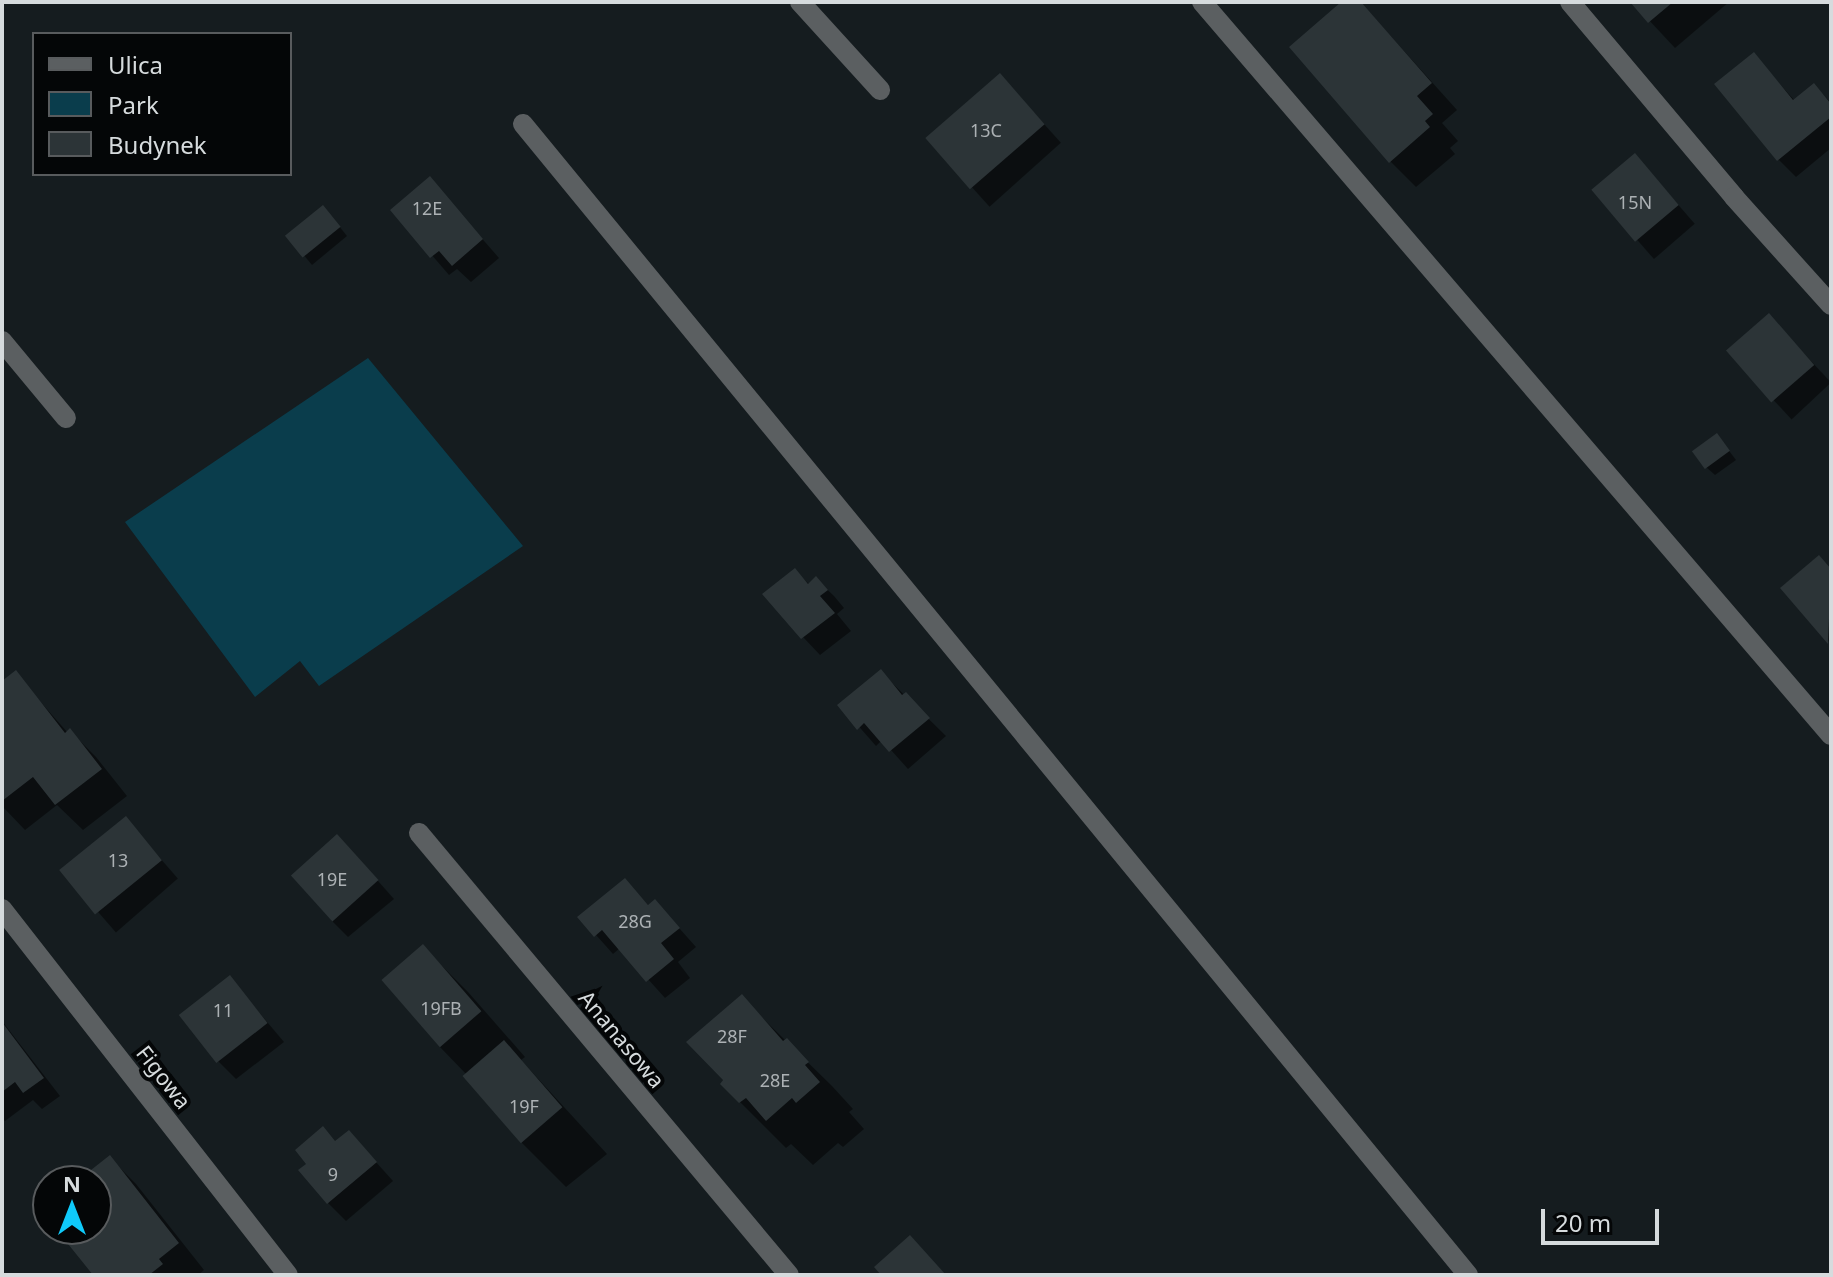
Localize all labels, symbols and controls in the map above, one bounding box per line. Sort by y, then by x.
legend [32,32,292,176]
text: Ulica [108,48,163,81]
text: Park [108,88,159,121]
house number: 13C [970,119,1002,141]
text: Budynek [108,128,207,161]
house number: 15N [1618,191,1652,213]
house number: 12E [412,197,442,219]
house number: 13 [108,849,128,871]
house number: 19E [317,868,347,890]
house number: 28G [618,910,652,932]
street label: Ananasowa [574,985,670,1093]
house number: 19FB [420,997,462,1019]
house number: 11 [213,999,233,1021]
house number: 28F [717,1025,747,1047]
street label: Figowa [131,1040,197,1114]
house number: 28E [760,1069,790,1091]
house number: 19F [509,1095,539,1117]
house number: 9 [328,1163,338,1185]
north arrow [32,1165,112,1245]
text: N [63,1168,81,1198]
scale bar [1545,1193,1663,1243]
text: 20 m [1555,1206,1611,1239]

